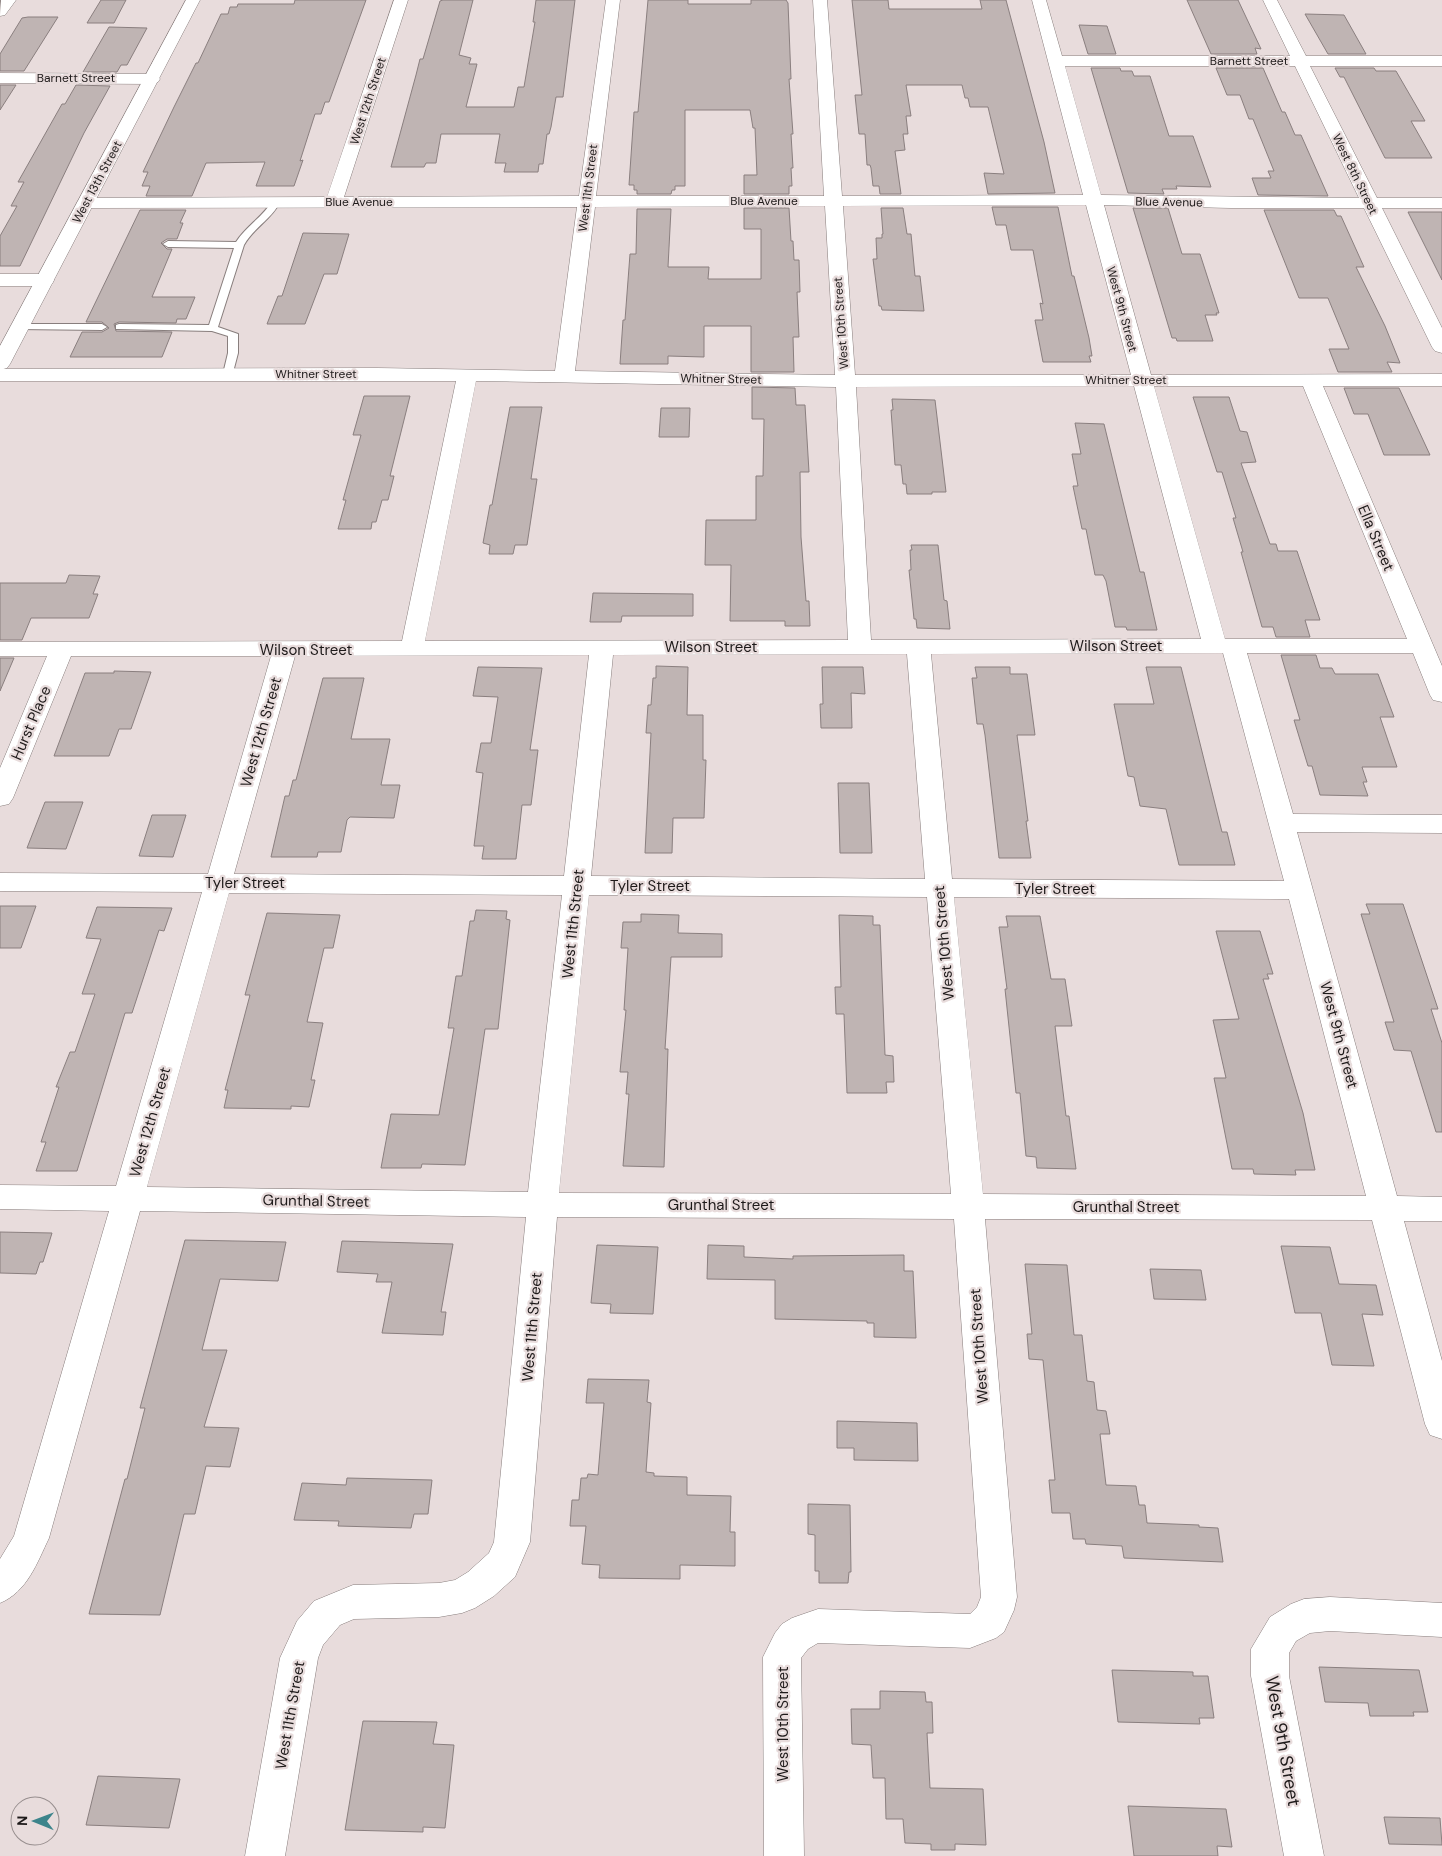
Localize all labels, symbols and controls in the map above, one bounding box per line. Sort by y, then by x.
street label: Barnett Street [1210,53,1288,69]
street label: West 12th Street [346,55,390,147]
street label: Barnett Street [37,70,115,86]
street label: West 8th Street [1329,131,1382,217]
street label: West 13th Street [69,138,126,226]
street label: West 11th Street [575,143,601,233]
street label: Blue Avenue [730,193,798,209]
street label: Blue Avenue [1135,193,1203,211]
street label: Blue Avenue [325,194,393,210]
street label: West 9th Street [1103,265,1141,354]
street label: West 10th Street [830,276,852,370]
street label: Whitner Street [275,366,357,382]
street label: Whitner Street [680,370,762,388]
street label: Whitner Street [1085,372,1167,388]
street label: Ella Street [1353,502,1399,574]
street label: Wilson Street [1069,636,1163,656]
street label: Wilson Street [664,637,758,657]
street label: Wilson Street [259,640,353,660]
street label: West 12th Street [236,674,286,789]
street label: Hurst Place [6,683,56,763]
street label: West 11th Street [557,868,589,980]
street label: Tyler Street [205,873,285,893]
street label: Tyler Street [610,876,690,896]
street label: Tyler Street [1015,879,1095,899]
street label: West 10th Street [929,885,959,1001]
street label: West 9th Street [1315,979,1363,1091]
street label: West 12th Street [125,1064,175,1179]
street label: Grunthal Street [263,1190,370,1212]
street label: Grunthal Street [668,1195,774,1215]
street label: Grunthal Street [1073,1197,1179,1217]
street label: West 11th Street [517,1271,547,1383]
street label: West 10th Street [965,1288,993,1404]
street label: West 11th Street [271,1659,309,1771]
street label: West 10th Street [773,1666,793,1782]
street label: West 9th Street [1260,1674,1306,1808]
north arrow [10,1796,60,1846]
text: N [13,1816,31,1826]

